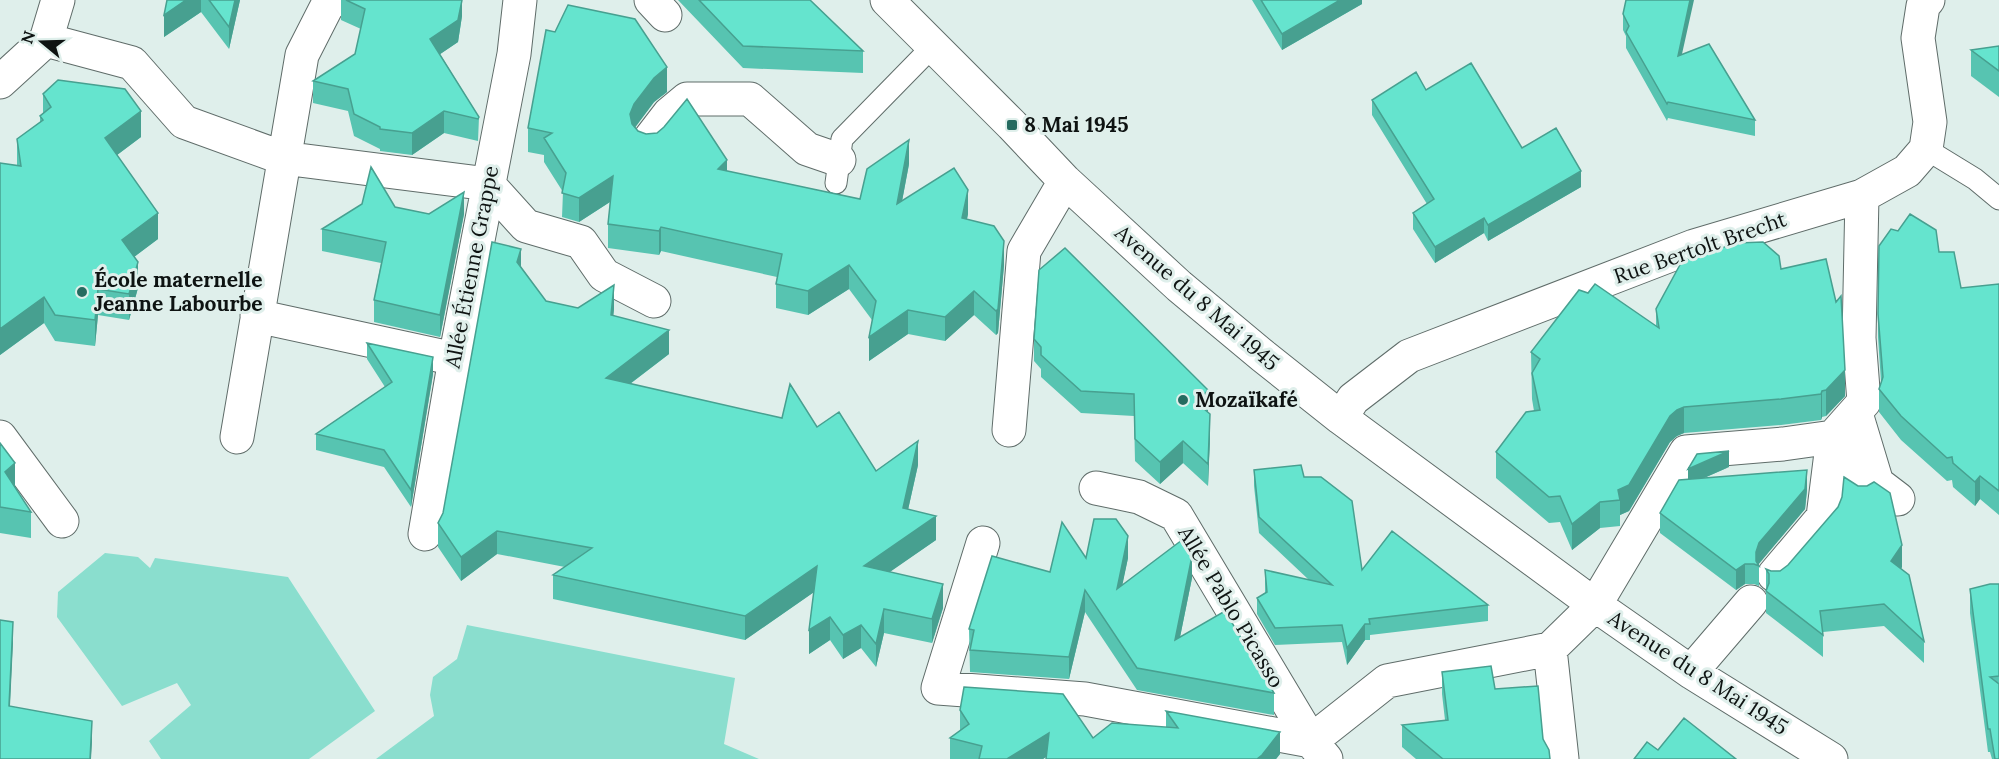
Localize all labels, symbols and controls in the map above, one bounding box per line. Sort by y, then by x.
north arrow [12,12,72,72]
text: N [16,28,39,46]
place label: 8 Mai 1945 [1024,111,1129,138]
marker: 8 Mai 1945 [1005,118,1019,132]
street label: Allée Étienne Grappe [438,163,504,371]
street label: Rue Bertolt Brecht [1610,205,1791,290]
street label: Avenue du 8 Mai 1945 [1109,218,1285,376]
place label: École maternelle Jeanne Labourbe [94,266,263,317]
marker: École maternelle Jeanne Labourbe [75,285,89,299]
place label: Mozaïkafé [1195,386,1298,413]
marker: Mozaïkafé [1176,393,1190,407]
street label: Allée Pablo Picasso [1172,520,1290,693]
street label: Avenue du 8 Mai 1945 [1602,604,1793,741]

